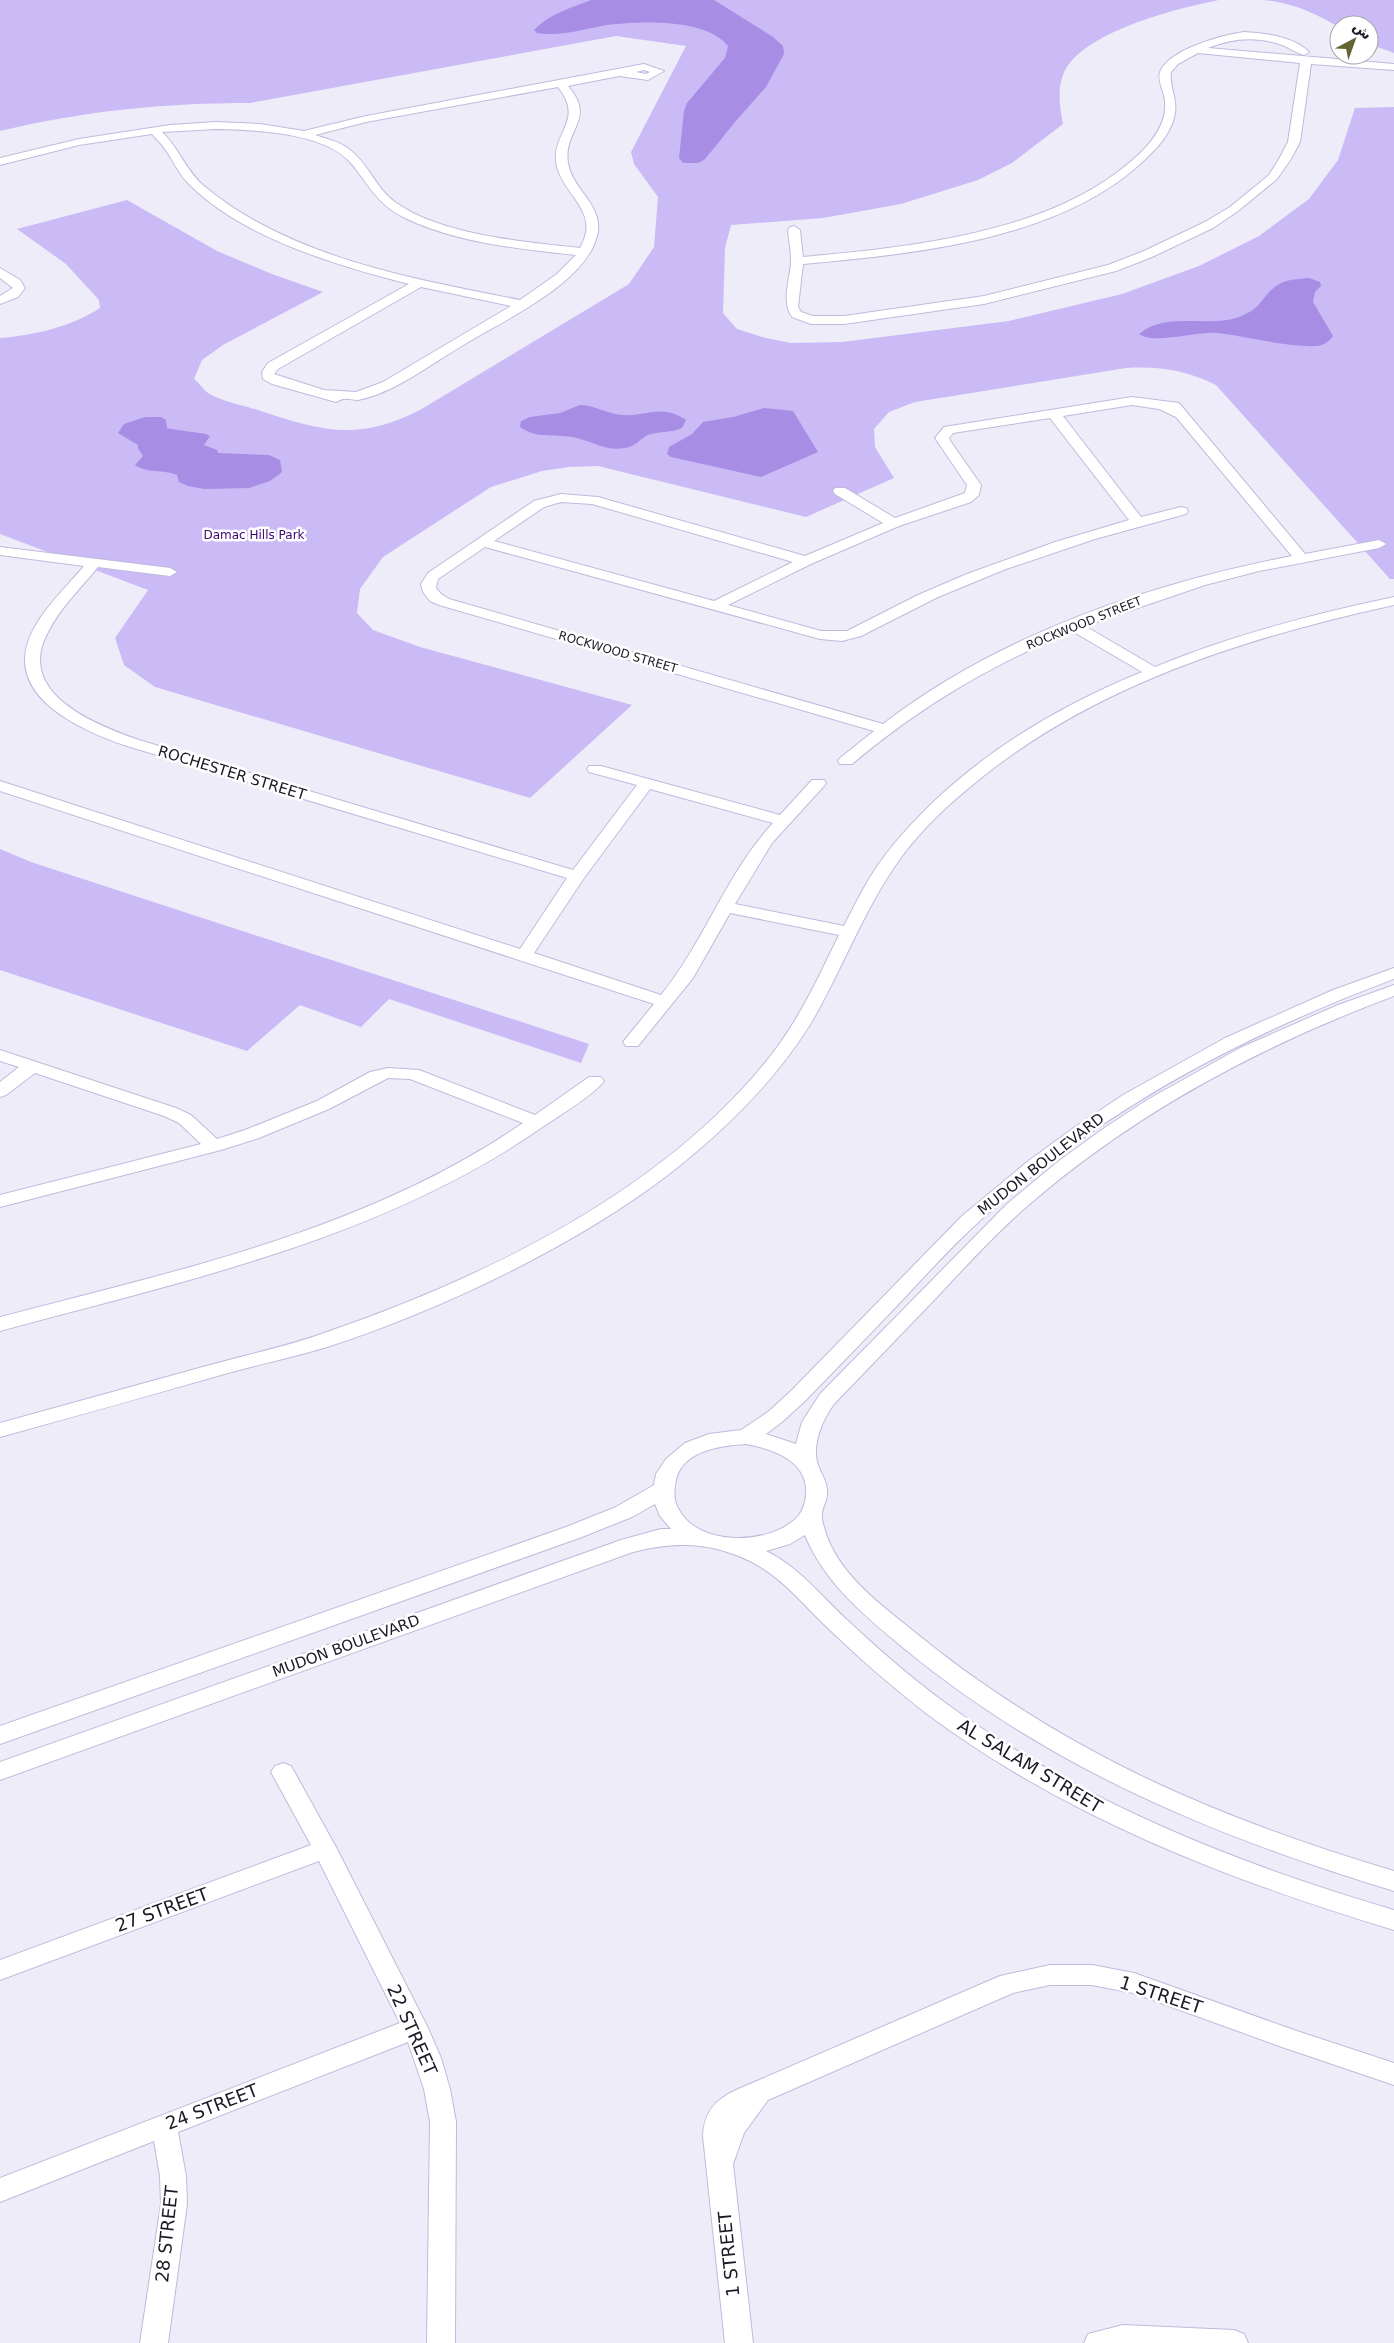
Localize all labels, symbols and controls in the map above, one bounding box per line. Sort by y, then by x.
north arrow [1329,15,1379,65]
text: ش [1350,18,1375,43]
park label: Damac Hills Park [203,528,305,542]
street label: ROCKWOOD STREET [1024,593,1144,653]
street label: ROCKWOOD STREET [557,628,680,676]
street label: ROCHESTER STREET [156,742,309,804]
street label: MUDON BOULEVARD [974,1109,1108,1219]
street label: MUDON BOULEVARD [270,1611,422,1681]
street label: AL SALAM STREET [954,1714,1107,1818]
street label: 27 STREET [113,1883,212,1936]
street label: 1 STREET [1117,1971,1206,2018]
street label: 22 STREET [383,1981,442,2079]
street label: 24 STREET [163,2079,262,2134]
street label: 28 STREET [151,2183,182,2283]
street label: 1 STREET [713,2209,743,2298]

